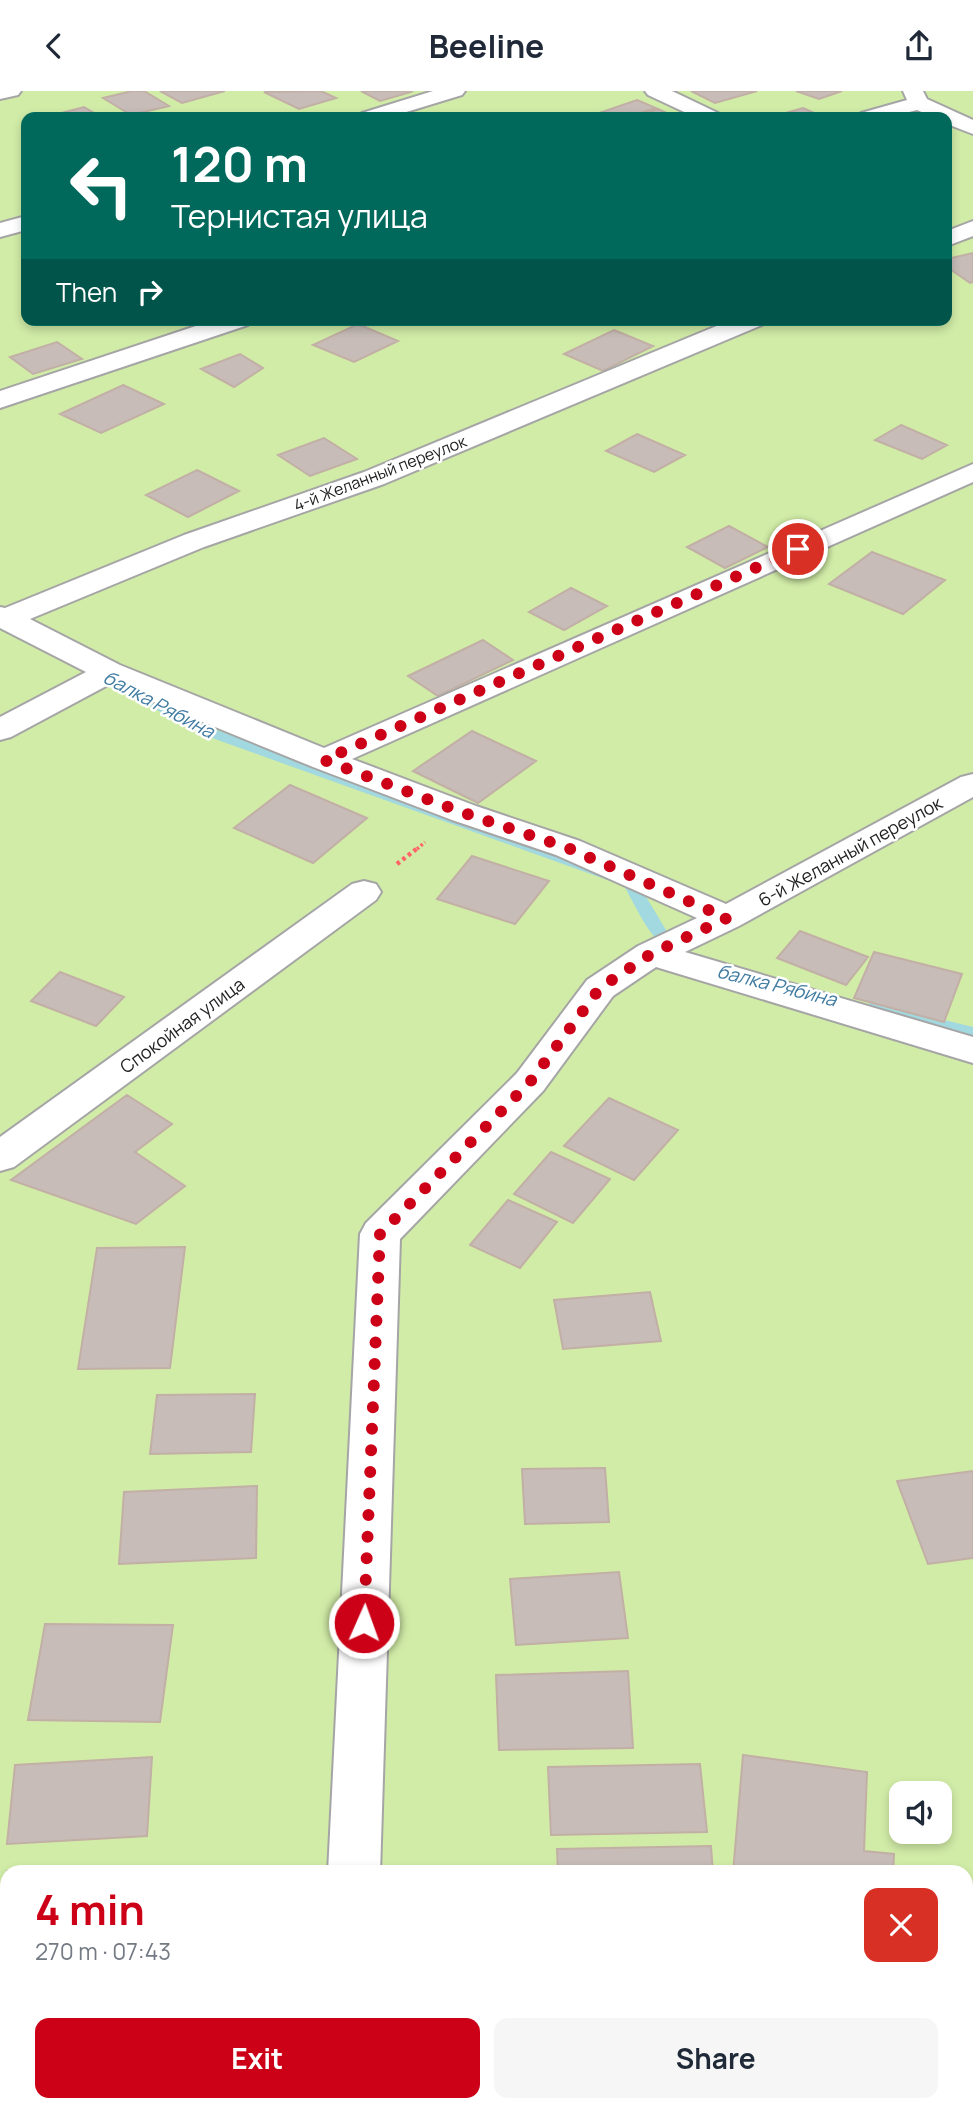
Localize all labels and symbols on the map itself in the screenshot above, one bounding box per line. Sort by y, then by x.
street label: 4-й Желанный переулок [290,429,471,516]
pin [768,519,828,579]
water label: балка Рябина [99,664,220,745]
street label: 6-й Желанный переулок [754,790,947,912]
water label: балка Рябина [715,958,841,1013]
street label: Спокойная улица [115,972,249,1078]
position arrow [327,1586,401,1660]

